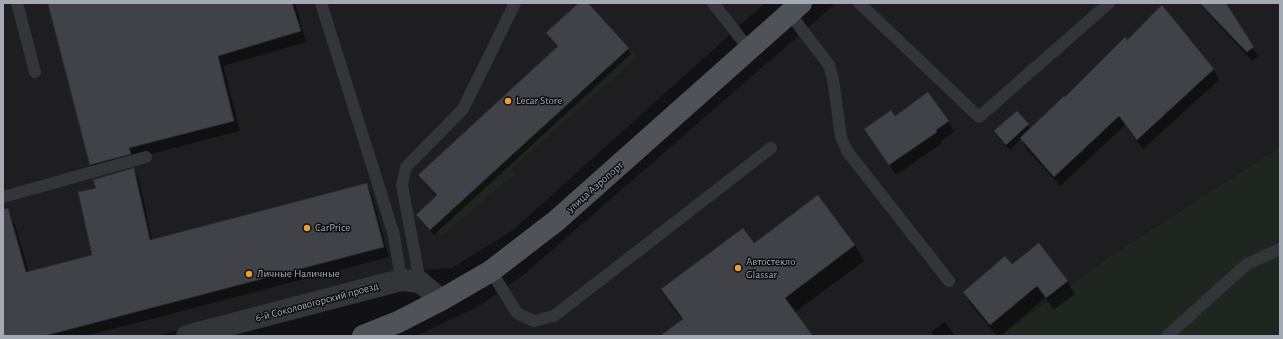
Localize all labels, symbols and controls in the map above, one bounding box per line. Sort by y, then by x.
place label: Lecar Store [516,94,562,108]
marker: Lecar Store [503,96,513,106]
street label: улица Аэропорт [564,159,626,215]
place label: CarPrice [315,221,350,235]
marker: CarPrice [302,223,312,233]
place label: Автостекло Glassar [746,255,795,281]
marker: Автостекло Glassar [733,263,743,273]
place label: Личные Наличные [257,267,340,281]
marker: Личные Наличные [244,269,254,279]
street label: 6-й Соколовогорский проезд [254,279,380,325]

